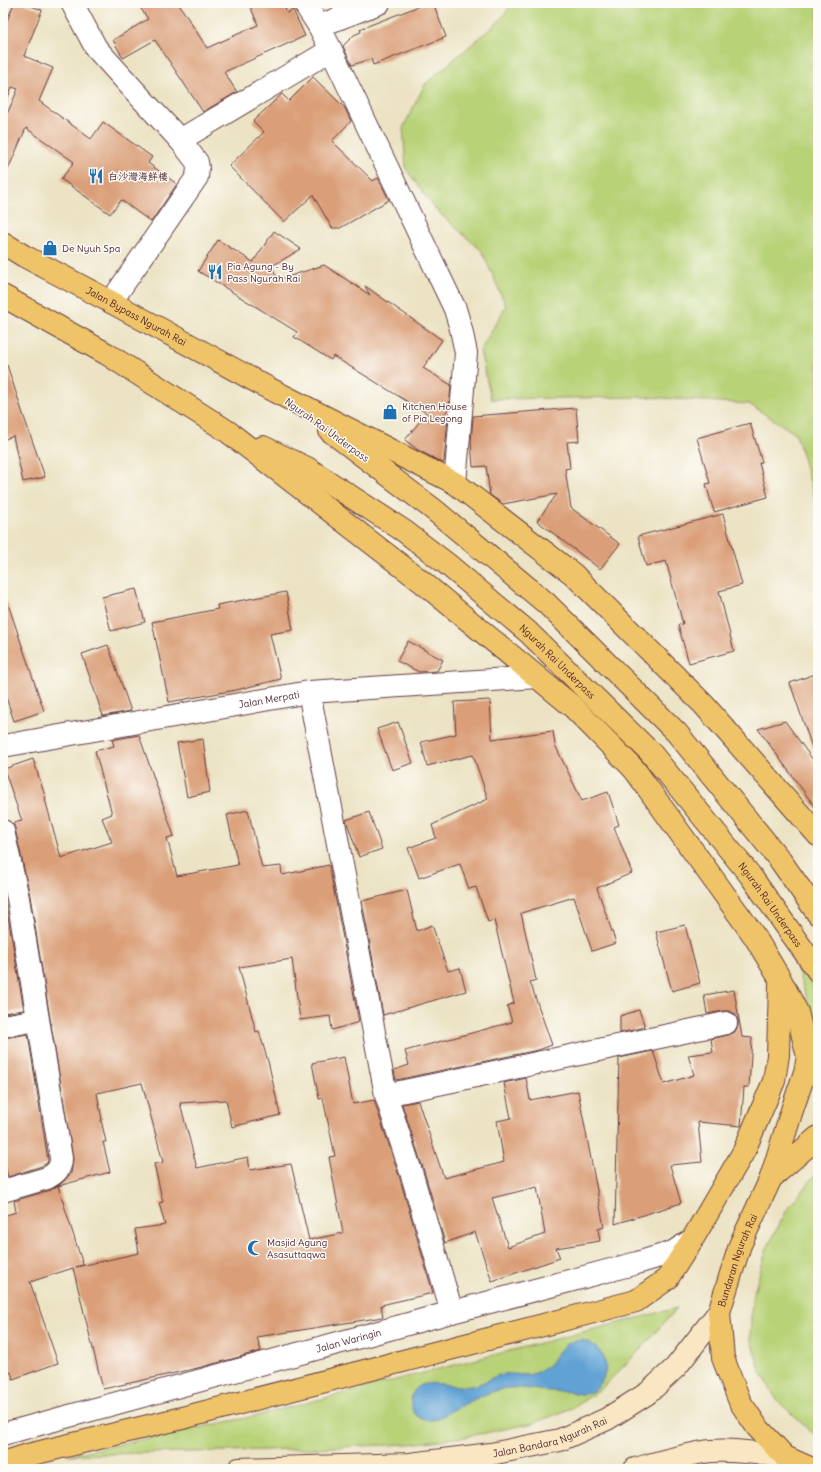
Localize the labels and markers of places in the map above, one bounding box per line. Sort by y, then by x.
restaurant icon: 白沙灣海鮮樓 [87,167,105,185]
place label: 白沙灣海鮮樓 [108,170,168,183]
shop icon: De Nyuh Spa [41,239,59,257]
place label: De Nyuh Spa [62,242,121,255]
place label: Pia Agung - By Pass Ngurah Rai [227,260,300,285]
restaurant icon: Pia Agung - By Pass Ngurah Rai [206,263,224,281]
place label: Kitchen House of Pia Legong [402,400,467,425]
shop icon: Kitchen House of Pia Legong [381,403,399,421]
place label: Masjid Agung Asasuttaqwa [267,1236,327,1261]
mosque icon: Masjid Agung Asasuttaqwa [246,1239,264,1257]

